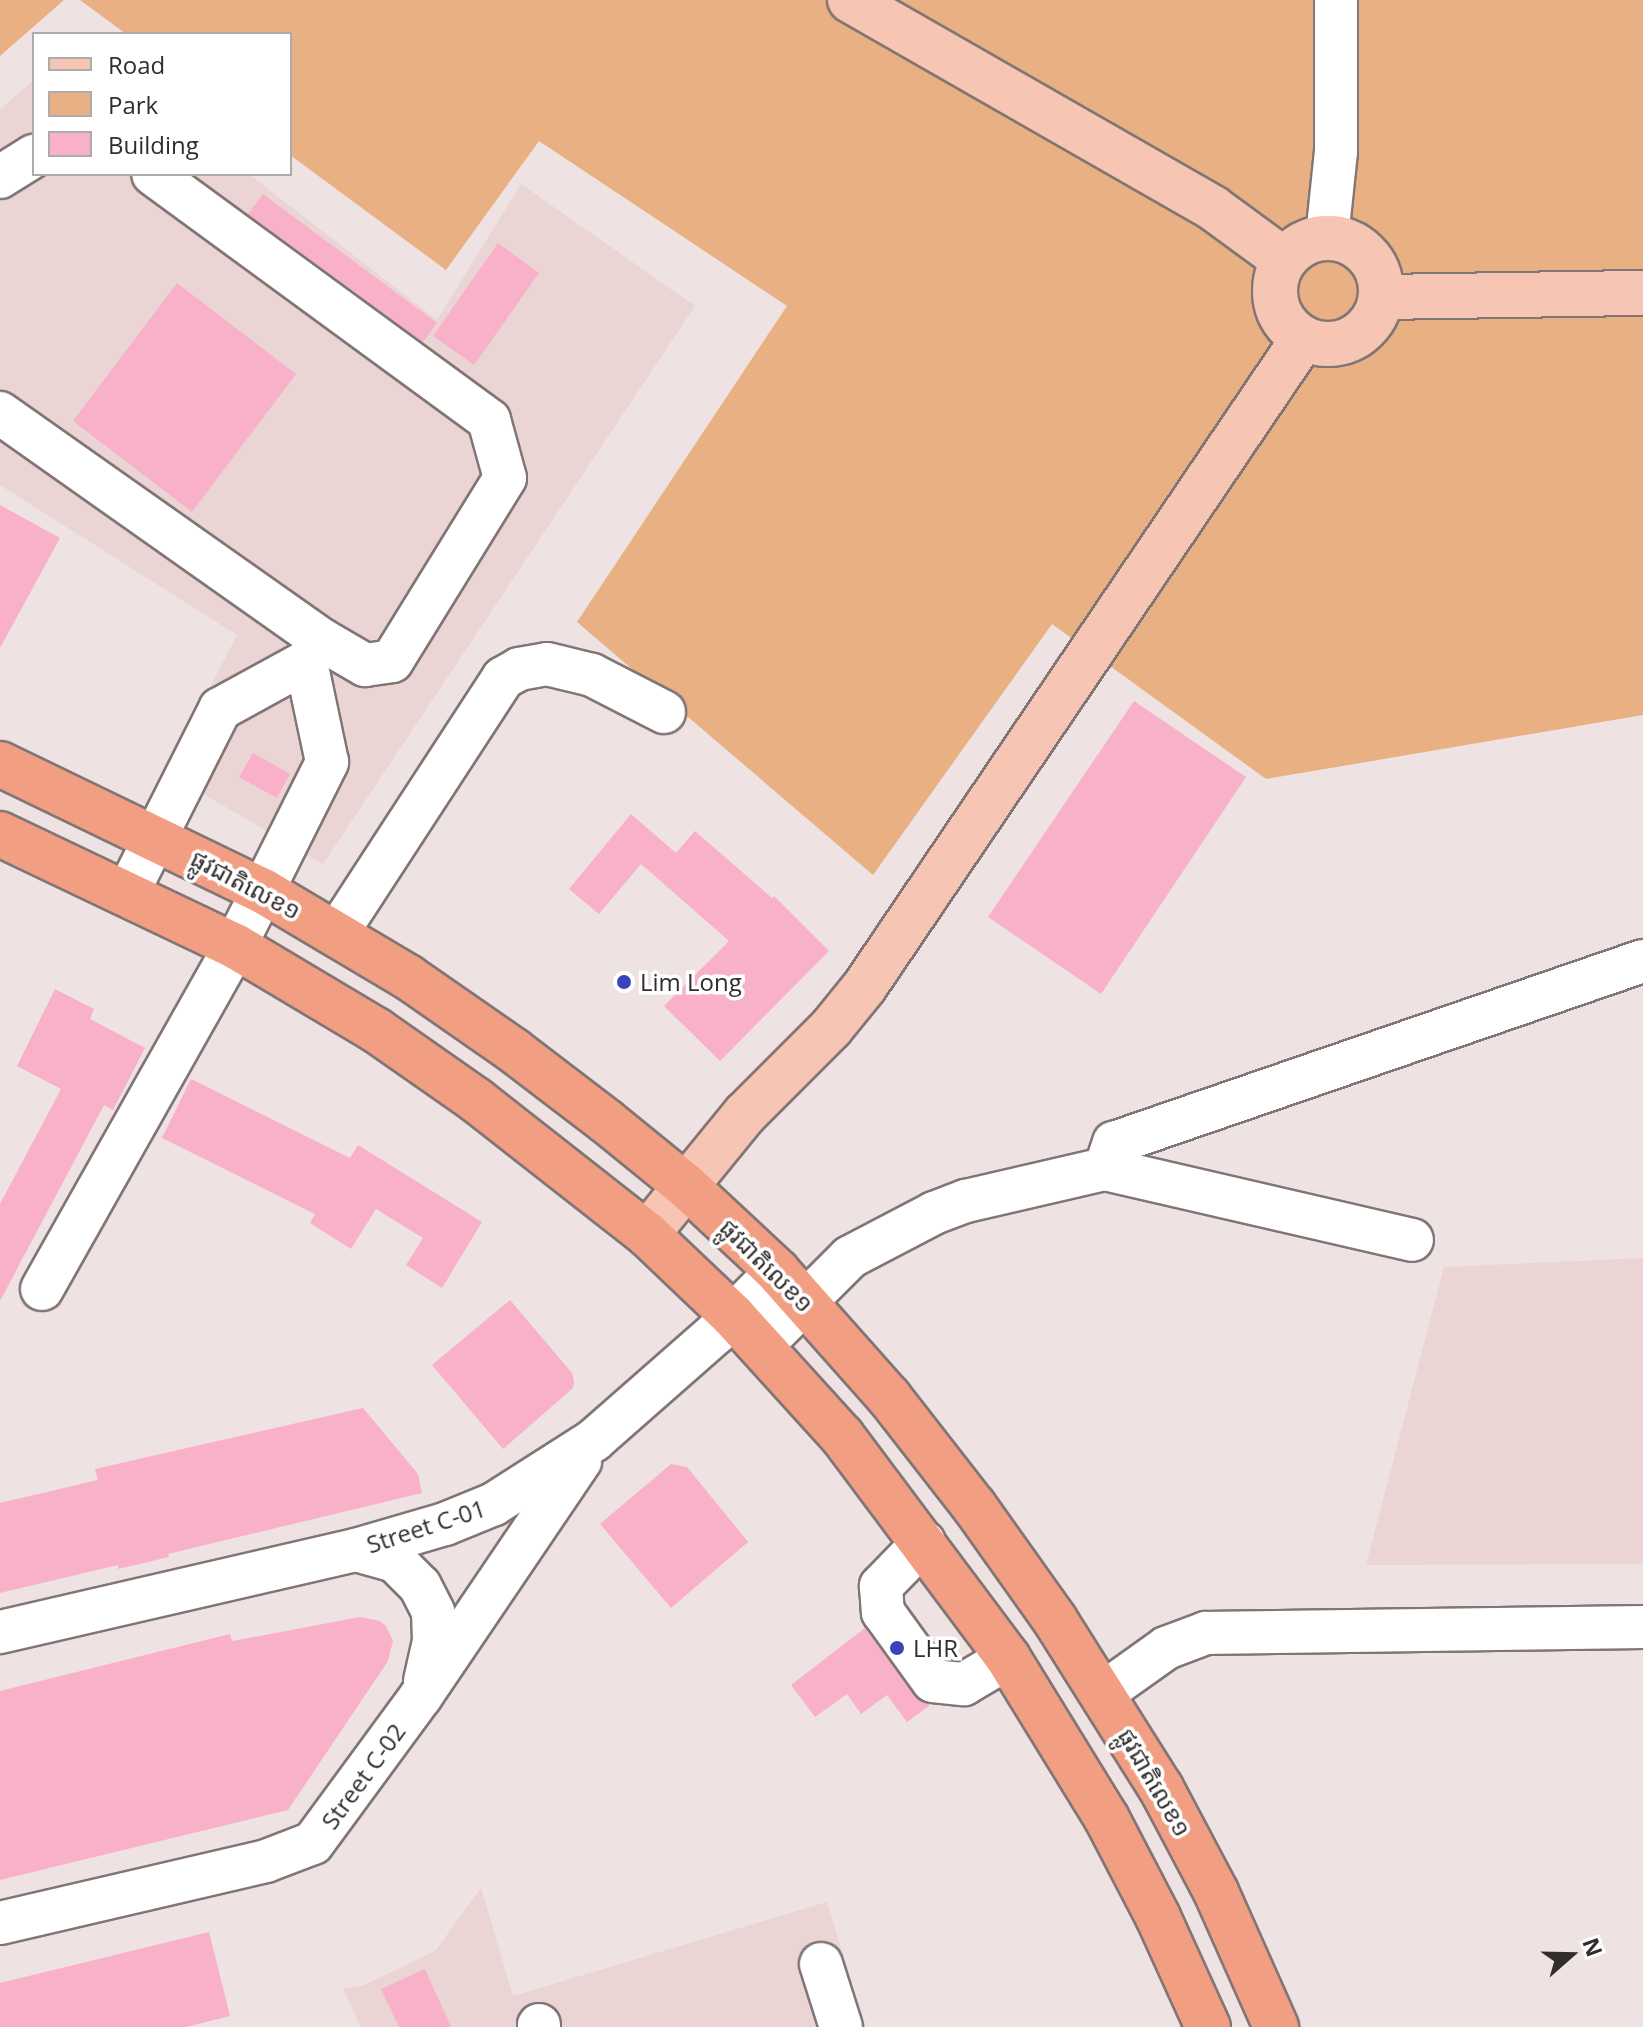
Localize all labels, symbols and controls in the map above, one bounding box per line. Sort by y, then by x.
legend [32,32,292,176]
text: Road [108,48,165,81]
text: Park [108,88,158,121]
text: Building [108,128,199,161]
street label: ផ្លូវជាតិលេខ១ [186,843,306,925]
place label: Lim Long [640,968,742,996]
marker: Lim Long [615,973,633,991]
street label: ផ្លូវជាតិលេខ១ [714,1212,820,1318]
street label: Street C-01 [363,1493,489,1559]
place label: LHR [913,1634,958,1662]
marker: LHR [888,1639,906,1657]
street label: Street C-02 [315,1718,411,1834]
street label: ផ្លូវជាតិលេខ១ [1112,1723,1198,1841]
north arrow [1531,1915,1611,1995]
text: N [1576,1933,1611,1960]

